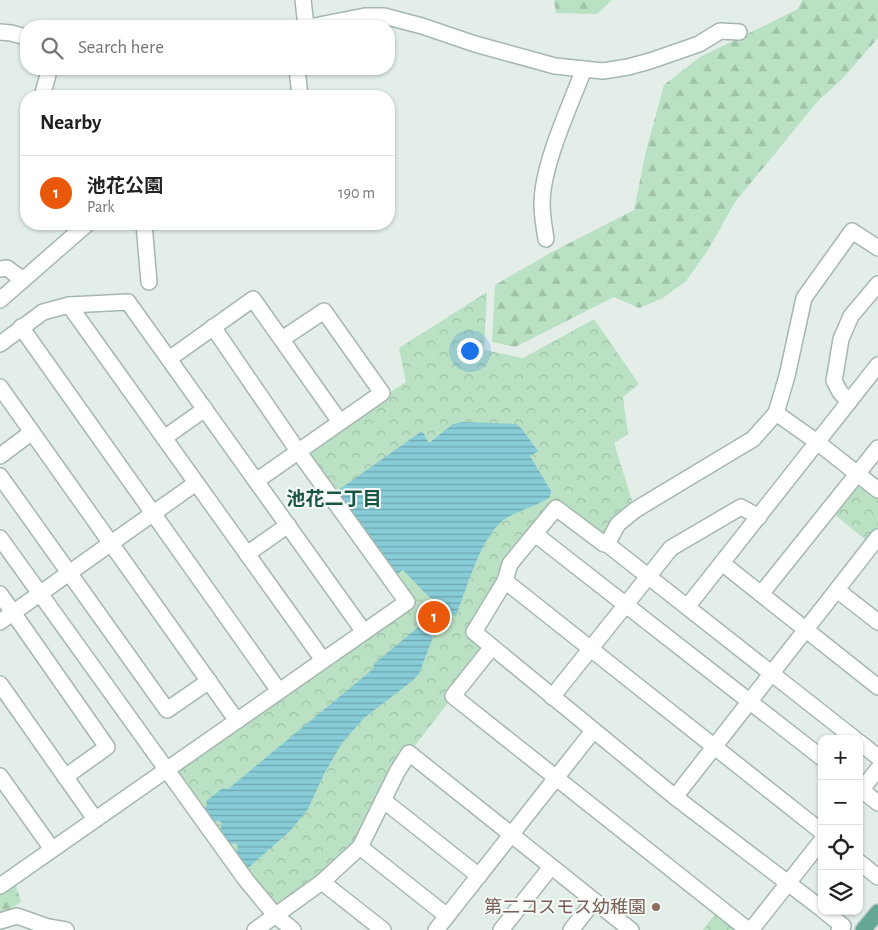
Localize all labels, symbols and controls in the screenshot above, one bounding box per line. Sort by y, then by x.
search box [20,20,395,75]
icon: search [38,34,66,62]
text: Search here [78,38,164,57]
text: Nearby [40,112,101,133]
text: 池花公園 [87,177,163,196]
text: 1 [53,185,59,201]
text: 190 m [338,185,375,201]
text: Park [87,199,115,215]
your location [457,338,483,364]
district label: 池花二丁目 [286,489,382,509]
pin: 1 [418,598,450,636]
map controls [818,735,863,915]
button: + [818,735,863,780]
button: − [818,780,863,825]
button: locate [818,825,863,870]
button: layers [818,870,863,915]
place label: 第二コスモス幼稚園 [484,897,646,917]
marker: 第二コスモス幼稚園 [650,901,662,913]

